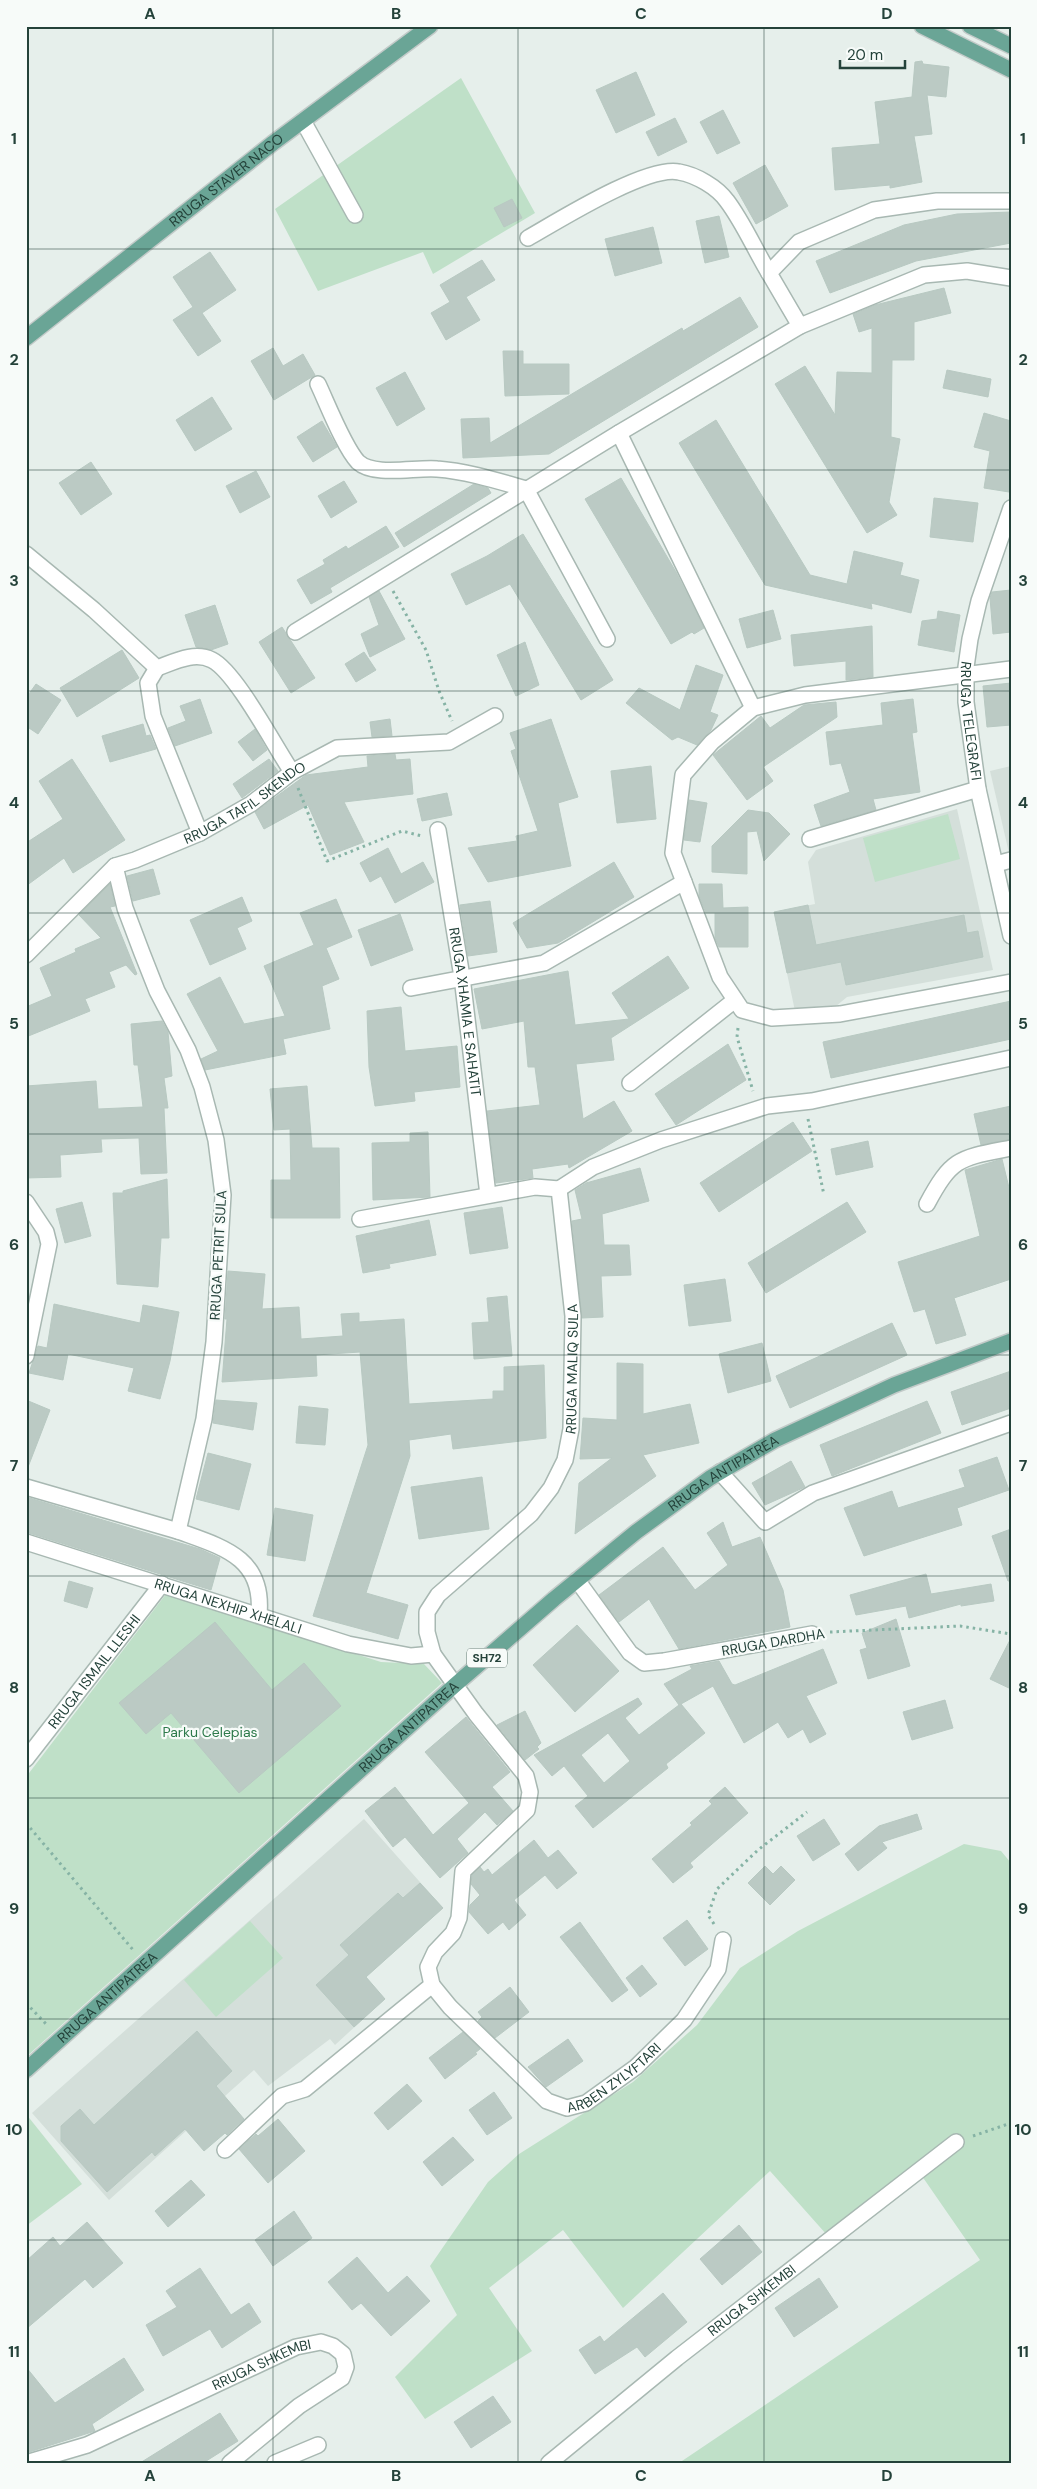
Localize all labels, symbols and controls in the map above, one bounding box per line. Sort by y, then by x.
text: A [144,3,156,24]
text: B [391,3,401,24]
text: C [635,3,647,24]
text: D [881,3,893,24]
scale bar [840,38,904,70]
text: 20 m [847,45,883,65]
text: 1 [11,128,17,149]
text: 1 [1020,128,1026,149]
street label: RRUGA STAVER NACO [165,129,287,231]
text: 2 [9,349,19,370]
text: 2 [1018,349,1028,370]
text: 3 [9,570,19,591]
text: 3 [1018,570,1028,591]
street label: RRUGA TELEGRAFI [957,660,986,782]
street label: RRUGA TAFIL SKENDO [181,757,309,848]
text: 4 [9,792,19,813]
text: 4 [1018,792,1028,813]
street label: RRUGA XHAMIA E SAHATIT [445,926,485,1098]
text: 5 [9,1013,19,1034]
text: 5 [1018,1013,1028,1034]
street label: RRUGA PETRIT SULA [206,1189,230,1321]
text: 6 [9,1234,19,1255]
text: 6 [1018,1234,1028,1255]
street label: RRUGA MALIQ SULA [561,1303,582,1435]
street label: RRUGA ANTIPATREA [664,1431,782,1515]
text: 7 [10,1455,19,1476]
text: 7 [1019,1455,1028,1476]
street label: RRUGA NEXHIP XHELALI [152,1574,304,1638]
street label: RRUGA ISMAIL LLESHI [44,1611,144,1732]
street label: RRUGA DARDHA [720,1624,826,1660]
road number: SH72 [467,1649,507,1668]
text: 8 [9,1677,19,1698]
street label: RRUGA ANTIPATREA [355,1677,462,1776]
text: 8 [1018,1677,1028,1698]
park label: Parku Celepias [162,1723,258,1741]
text: 9 [9,1898,19,1919]
text: 9 [1018,1898,1028,1919]
street label: RRUGA ANTIPATREA [53,1948,161,2047]
street label: ARBEN ZYLYFTARI [565,2039,665,2117]
text: 10 [5,2119,23,2140]
text: 10 [1014,2119,1032,2140]
street label: RRUGA SHKEMBI [704,2260,799,2340]
street label: RRUGA SHKEMBI [209,2335,312,2394]
text: 11 [8,2341,20,2362]
text: 11 [1017,2341,1029,2362]
text: A [144,2465,156,2486]
text: B [391,2465,401,2486]
text: C [635,2465,647,2486]
text: D [881,2465,893,2486]

